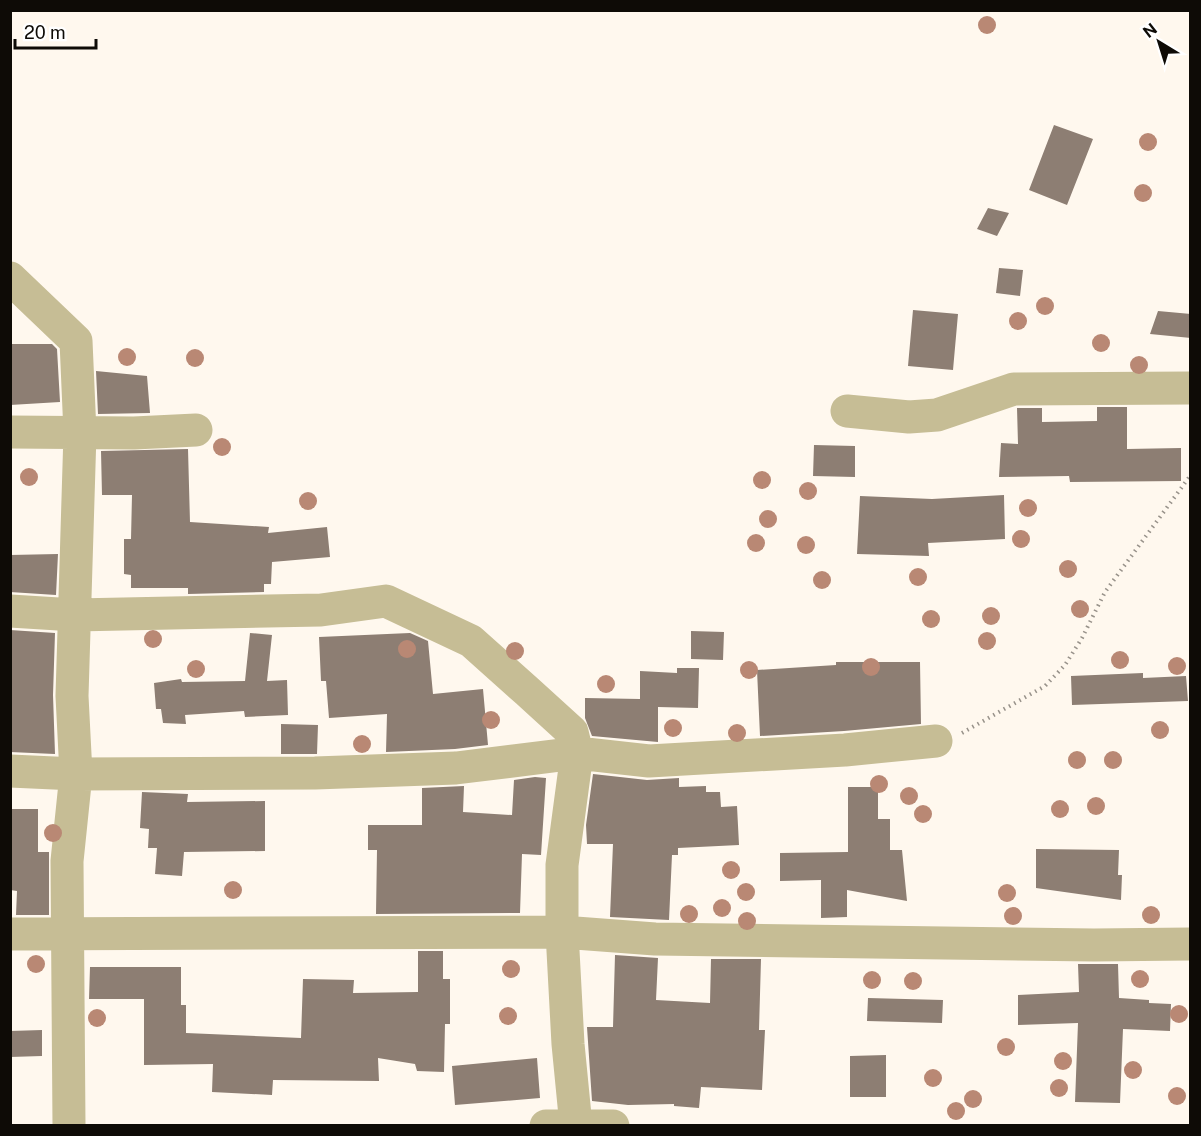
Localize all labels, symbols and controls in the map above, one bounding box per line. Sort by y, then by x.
scale bar [15,12,96,50]
north arrow [1129,12,1189,72]
text: N [1139,19,1161,42]
text: 20 m [24,22,66,43]

